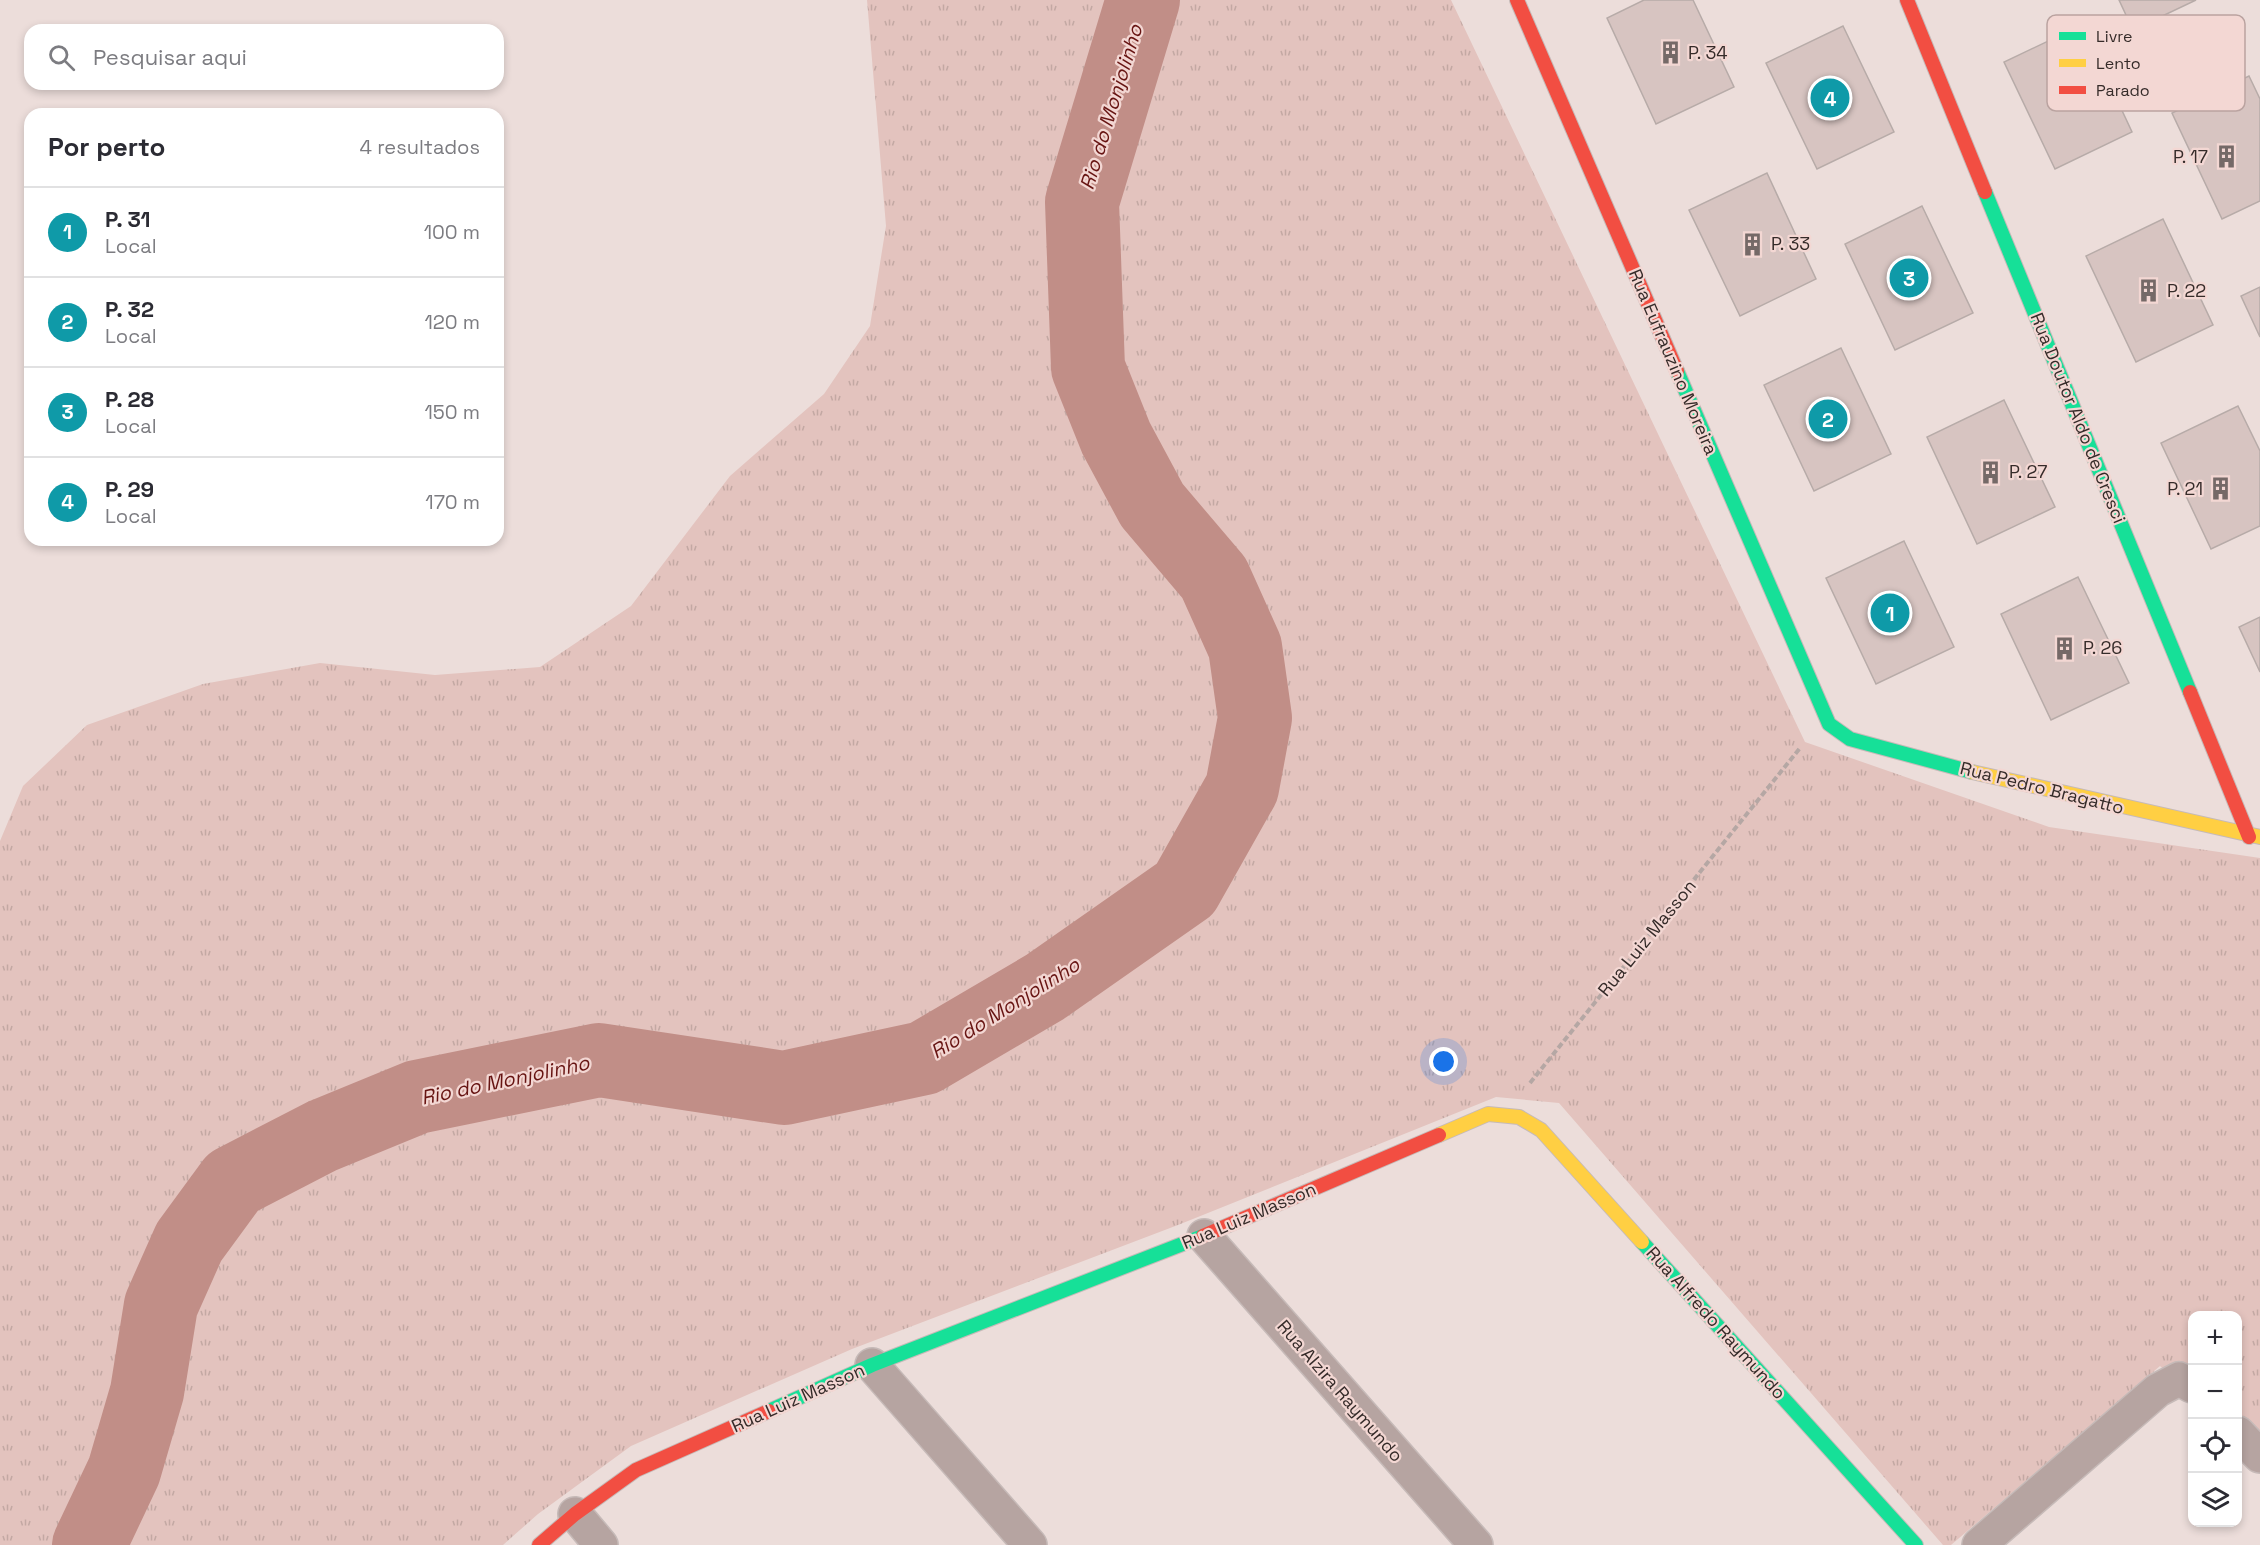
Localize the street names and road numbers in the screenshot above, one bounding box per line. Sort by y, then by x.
street label: Rua Eufrauzino Moreira [1624,265,1723,458]
street label: Rua Doutor Aldo de Cresci [2026,309,2131,526]
street label: Rua Pedro Bragatto [1958,756,2126,819]
street label: Rua Luiz Masson [1593,875,1701,1001]
street label: Rua Luiz Masson [1178,1177,1319,1254]
street label: Rua Alfredo Raymundo [1642,1241,1791,1404]
street label: Rua Alzira Raymundo [1272,1315,1408,1466]
street label: Rua Luiz Masson [728,1358,868,1437]

